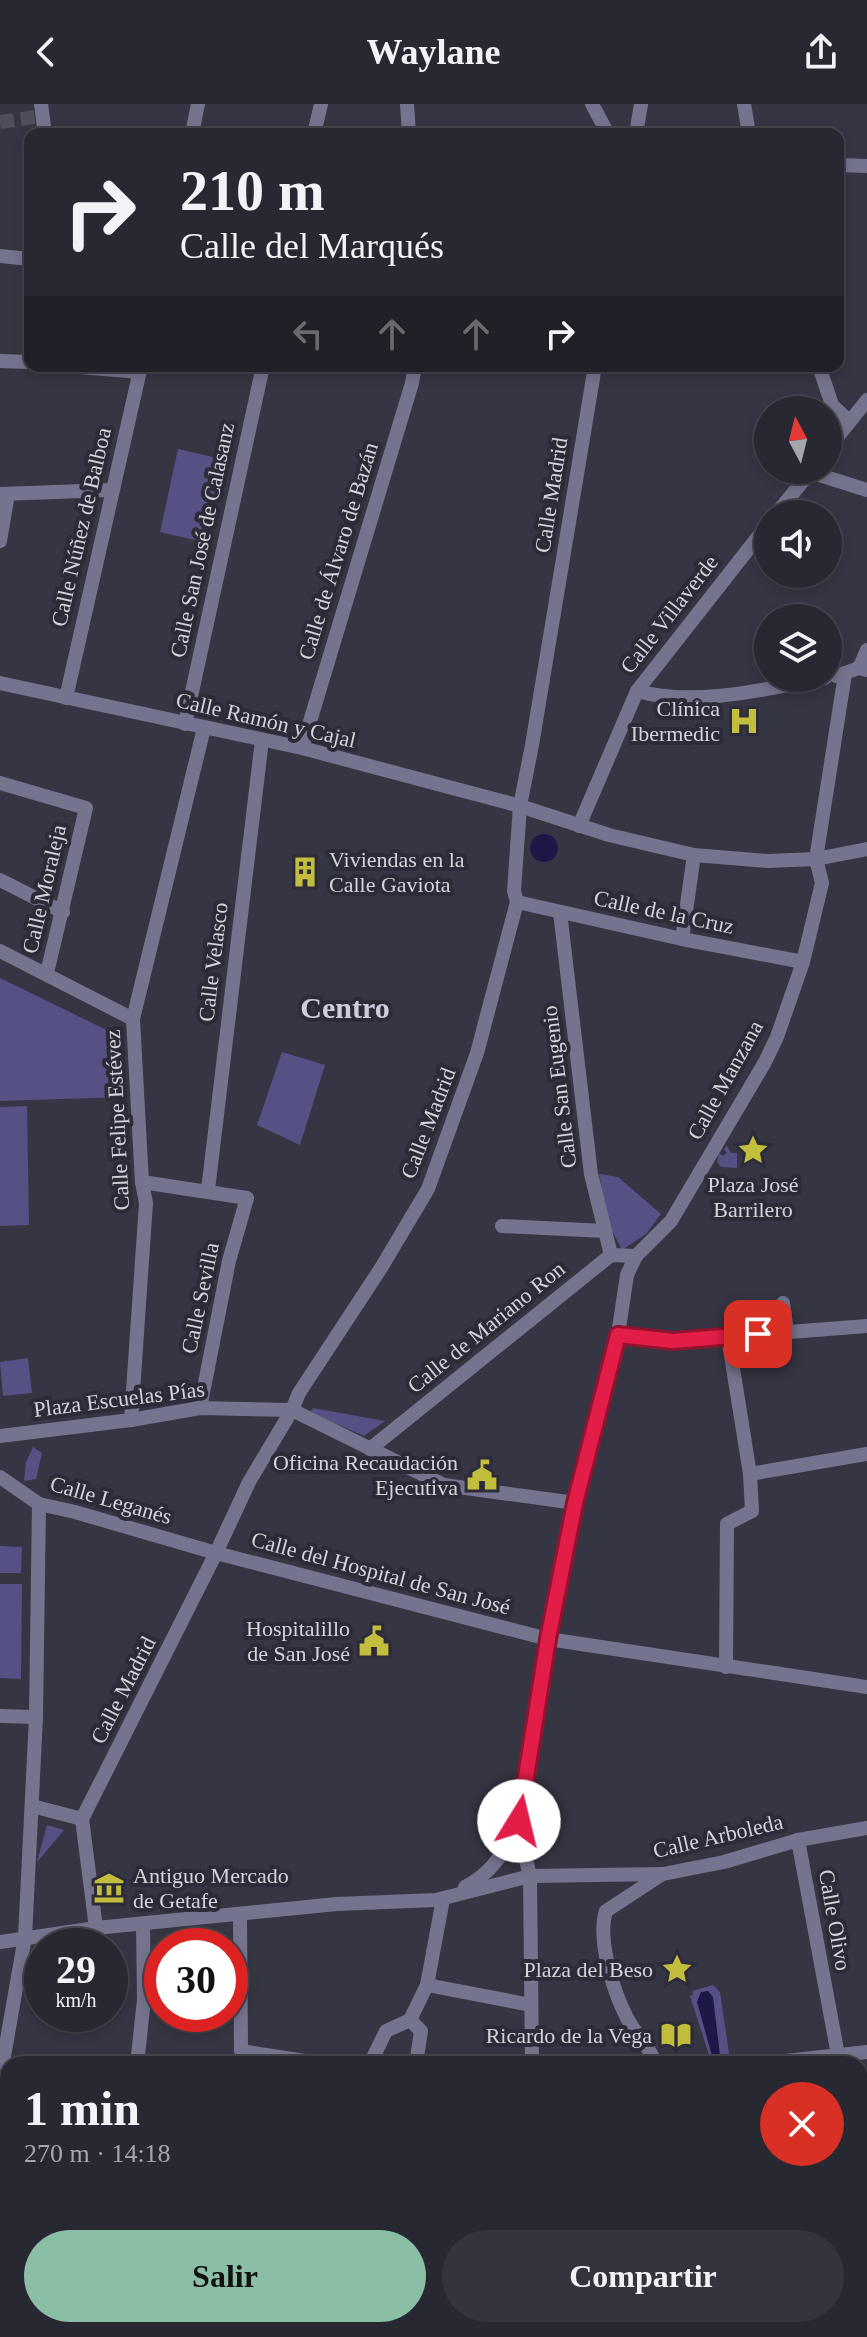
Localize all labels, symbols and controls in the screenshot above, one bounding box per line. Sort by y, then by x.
icon: back [24,30,68,74]
icon: share [799,30,843,74]
text: Waylane [366,32,501,72]
icon: right [48,160,152,264]
text: 210 m [180,160,325,222]
text: Calle del Marqués [180,226,444,266]
icon: left [286,312,330,356]
icon: ahead [370,312,414,356]
icon: ahead [454,312,498,356]
icon: right [538,312,582,356]
north arrow [754,396,842,484]
map controls [754,396,842,692]
street label: Calle San José de Calasanz [165,420,239,660]
street label: Calle Núñez de Balboa [46,425,116,629]
street label: Calle Madrid [530,435,572,555]
street label: Calle de Álvaro de Bazán [293,439,383,663]
button: sound [754,500,842,588]
street label: Calle Villaverde [615,550,723,678]
button: layers [754,604,842,692]
street label: Calle Ramón y Cajal [174,687,358,753]
place label: Clínica Ibermedic [631,696,720,746]
hospital icon: Clínica Ibermedic [727,704,761,738]
street label: Calle Moraleja [17,822,71,956]
place label: Viviendas en la Calle Gaviota [329,847,465,897]
building icon: Viviendas en la Calle Gaviota [288,855,322,889]
street label: Calle de la Cruz [592,885,736,939]
street label: Calle Velasco [193,901,233,1023]
district label: Centro [300,991,390,1024]
street label: Calle San Eugenio [537,1004,581,1170]
street label: Calle Manzana [682,1016,768,1144]
street label: Calle Felipe Estévez [100,1029,134,1211]
street label: Calle Madrid [395,1064,461,1182]
place icon: Plaza José Barrilero [736,1133,770,1167]
place label: Plaza José Barrilero [707,1172,799,1222]
street label: Calle Sevilla [176,1240,224,1356]
street label: Calle de Mariano Ron [402,1256,570,1398]
pin [724,1300,792,1368]
icon: arrive [736,1312,780,1356]
street label: Plaza Escuelas Pías [32,1376,206,1422]
place label: Oficina Recaudación Ejecutiva [273,1450,458,1500]
public building icon: Oficina Recaudación Ejecutiva [465,1458,499,1492]
street label: Calle Leganés [47,1471,175,1529]
street label: Calle del Hospital de San José [249,1526,513,1620]
place label: Hospitalillo de San José [246,1616,350,1666]
public building icon: Hospitalillo de San José [357,1624,391,1658]
street label: Calle Madrid [85,1632,161,1748]
position arrow [477,1779,561,1863]
street label: Calle Arboleda [651,1809,786,1863]
place label: Antiguo Mercado de Getafe [133,1863,289,1913]
street label: Calle Olivo [814,1868,856,1972]
museum icon: Antiguo Mercado de Getafe [92,1871,126,1905]
speed limit sign: 30 [144,1928,248,2032]
text: 29 [56,1947,96,1992]
place icon: Plaza del Beso [660,1952,694,1986]
place label: Plaza del Beso [523,1957,653,1982]
text: km/h [55,1989,97,2011]
library icon: Ricardo de la Vega [659,2018,693,2052]
place label: Ricardo de la Vega [486,2023,652,2048]
text: 1 min [24,2082,140,2135]
button: close [760,2082,844,2166]
text: 270 m · 14:18 [24,2139,171,2168]
button: Salir [24,2230,426,2322]
button: Compartir [442,2230,844,2322]

